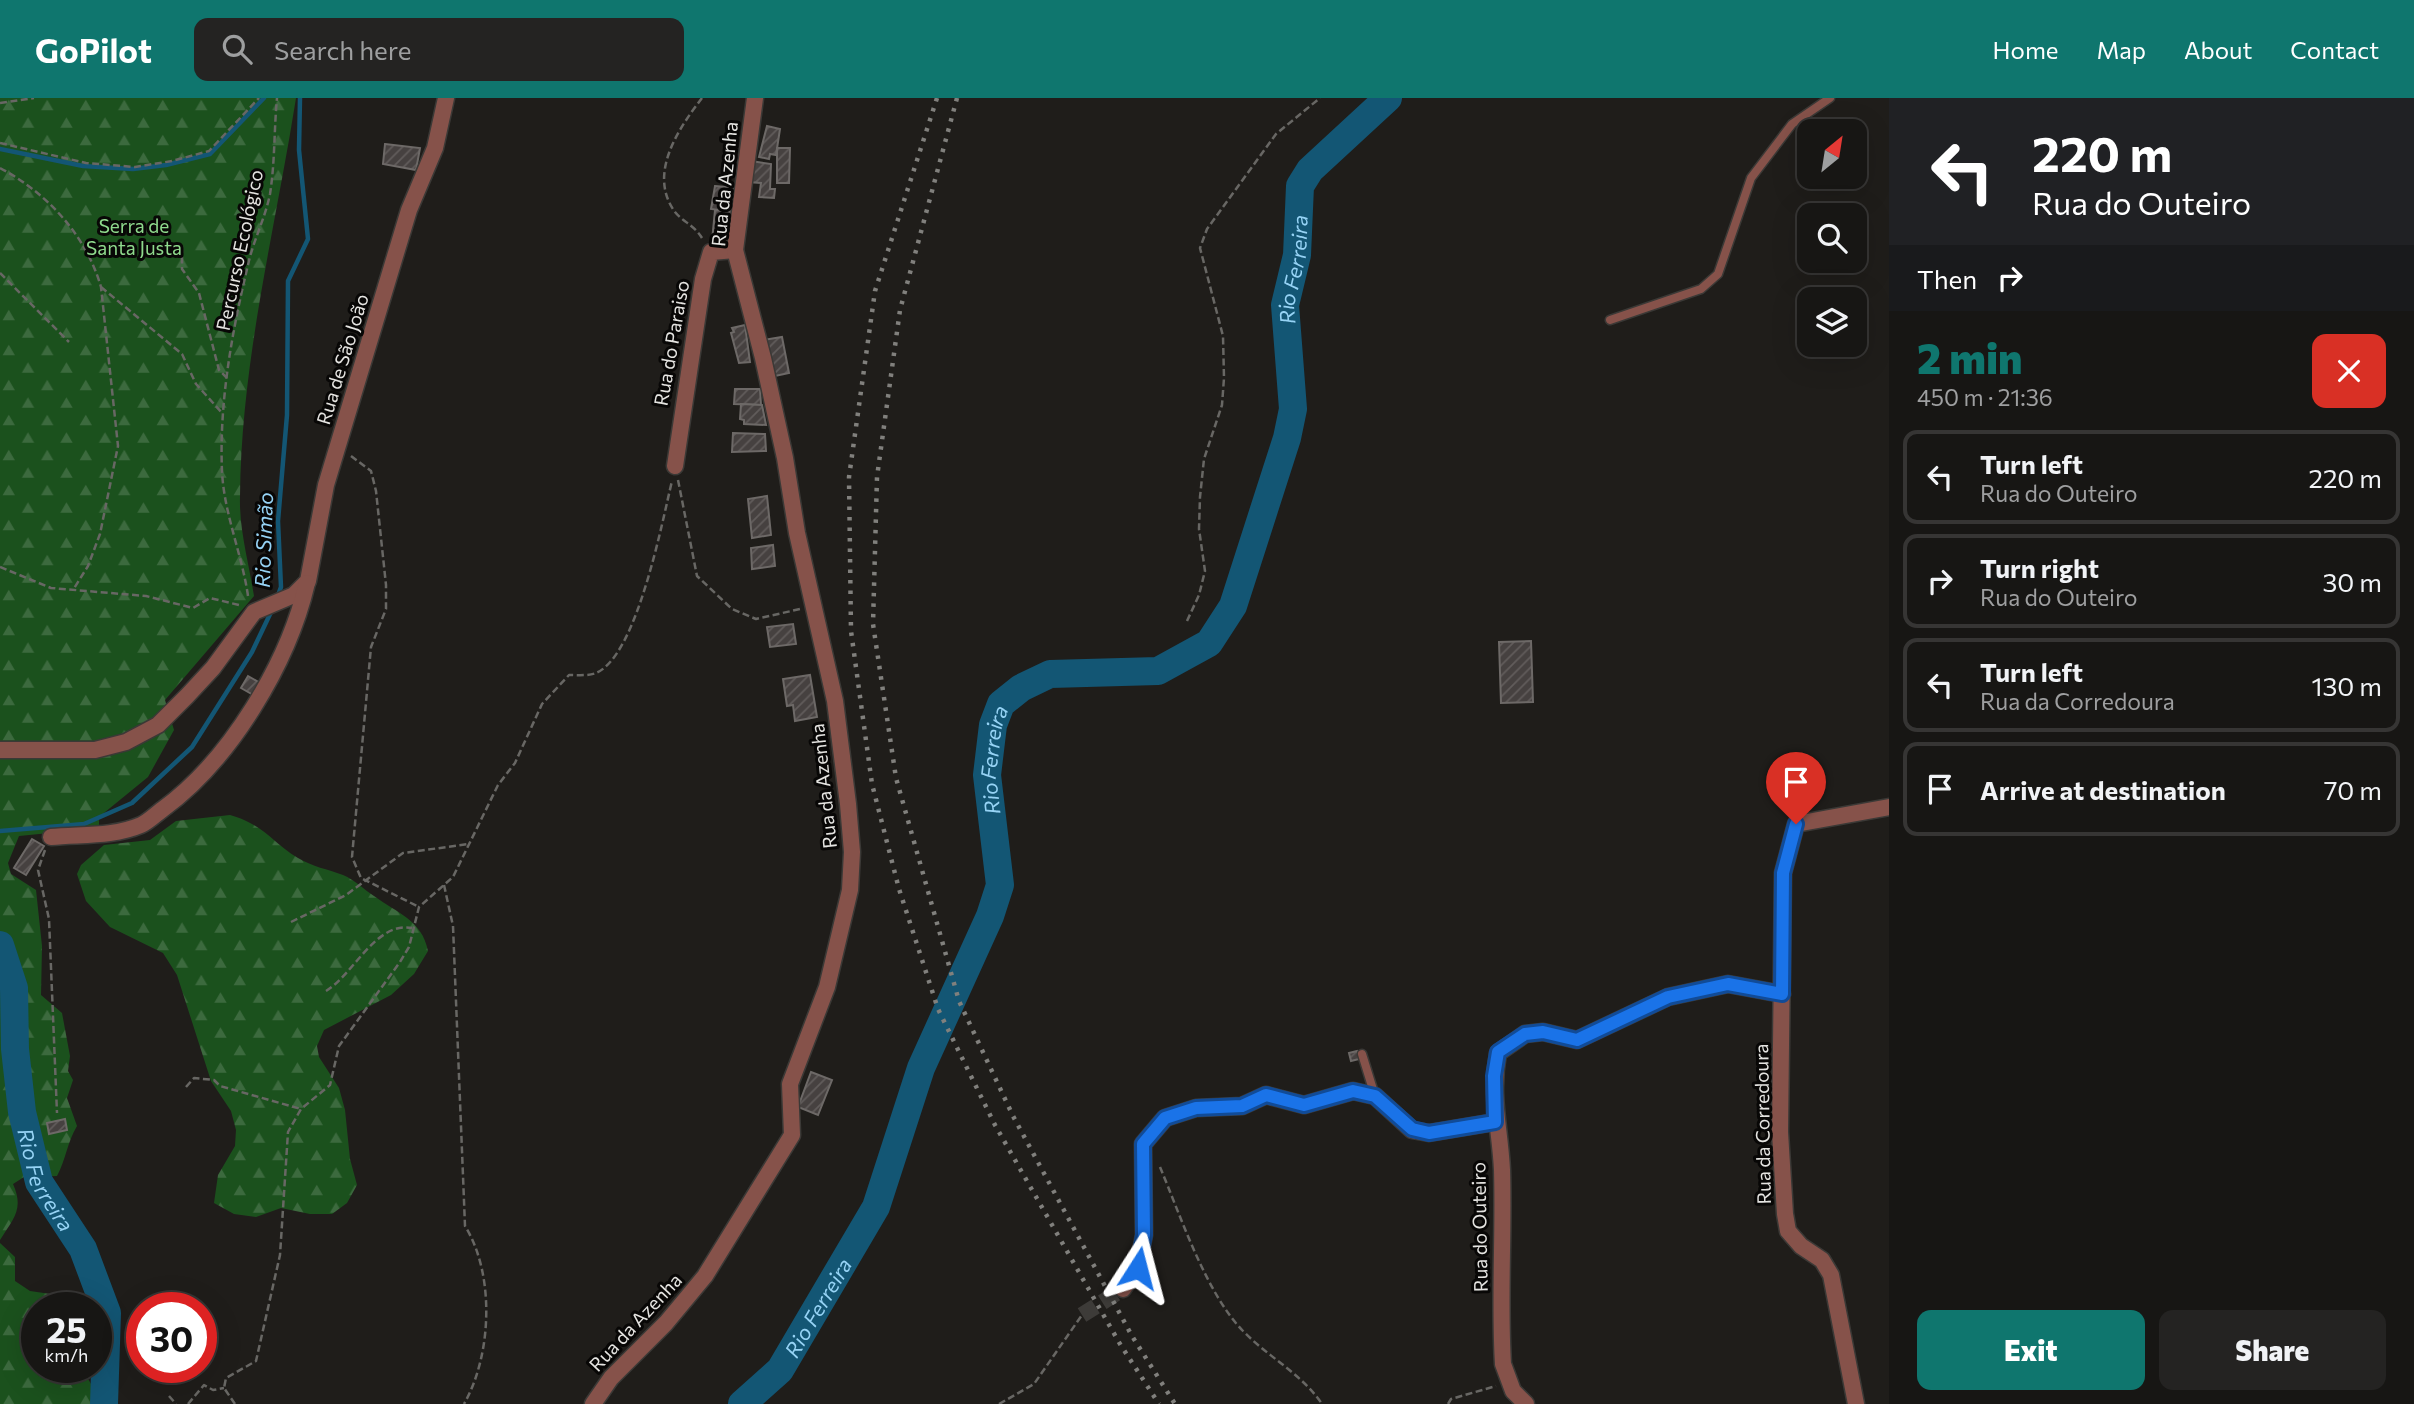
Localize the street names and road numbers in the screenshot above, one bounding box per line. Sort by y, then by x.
street label: Rua da Azenha [706,120,742,248]
street label: Percurso Ecológico [211,167,267,333]
street label: Rua do Paraiso [649,279,693,407]
street label: Rua de São João [311,291,373,427]
street label: Rua da Azenha [805,722,841,850]
street label: Rua da Corredoura [1749,1043,1775,1205]
street label: Rua do Outeiro [1466,1162,1492,1292]
street label: Rua da Azenha [584,1268,686,1376]

